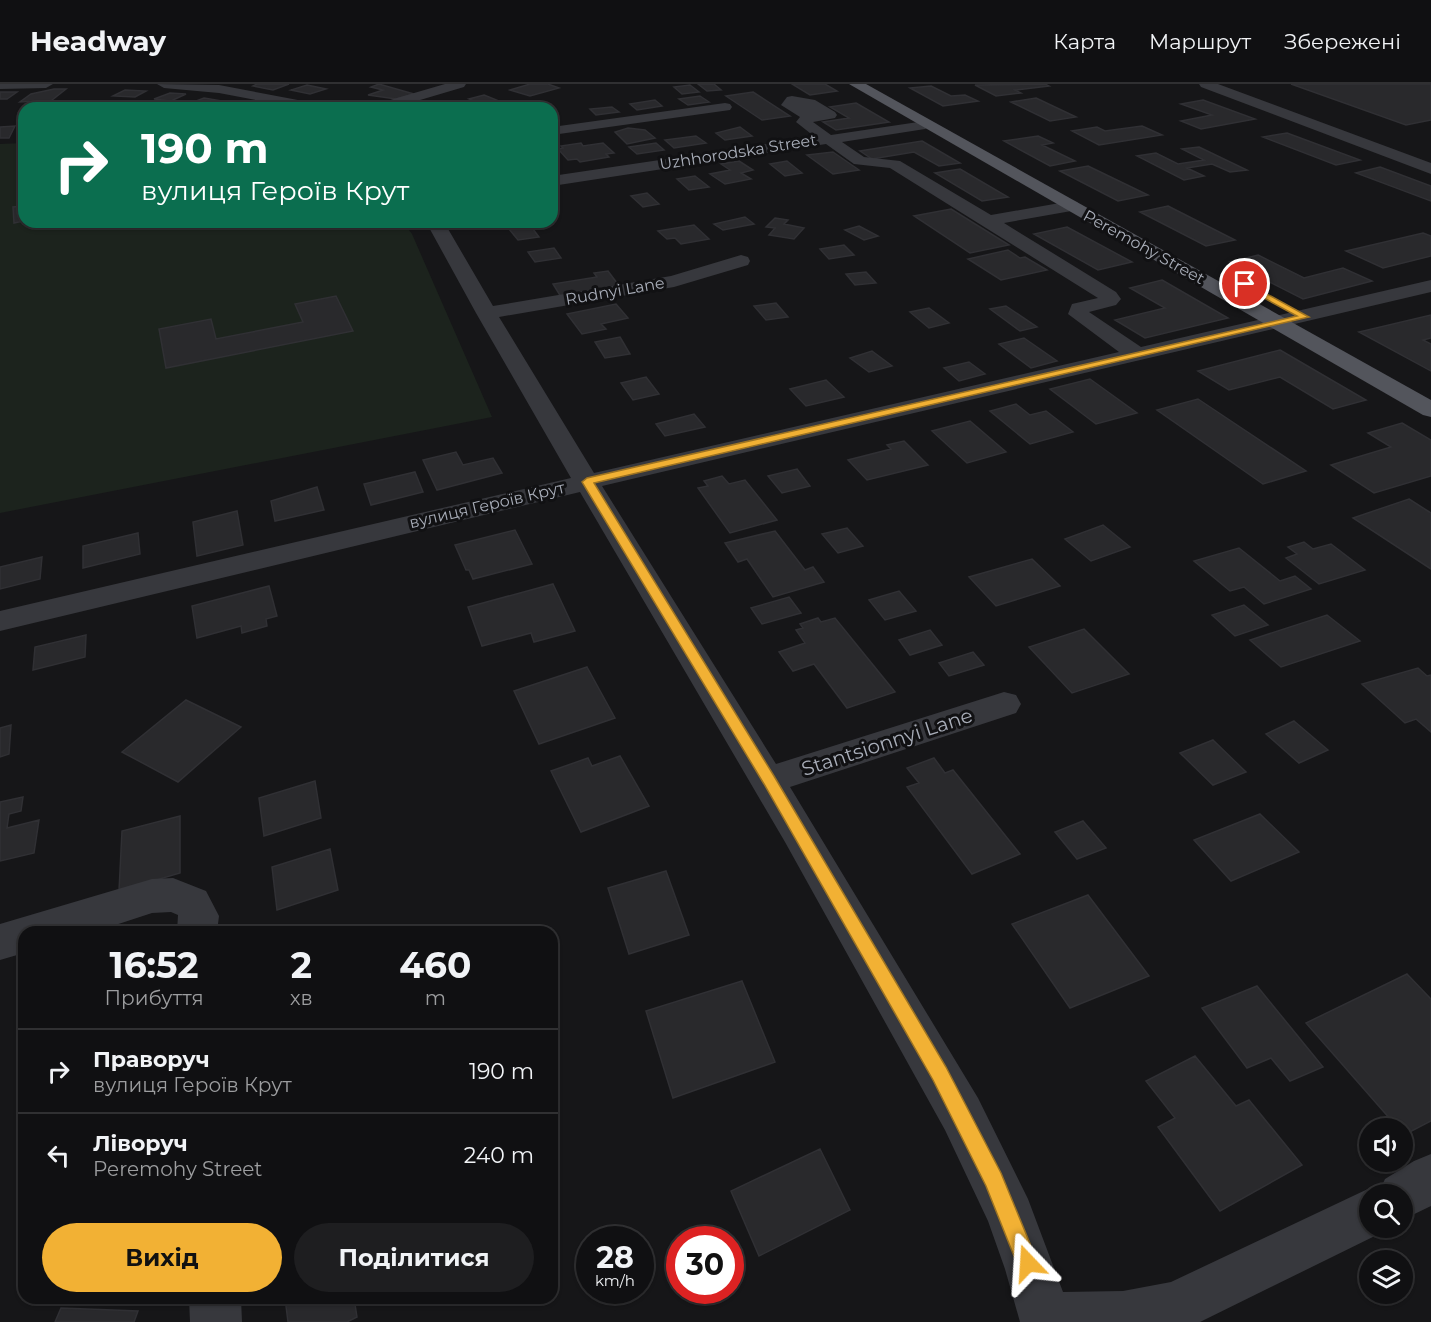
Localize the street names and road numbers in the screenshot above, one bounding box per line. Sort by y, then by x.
street label: Uzhhorodska Street [658,130,818,174]
street label: Peremohy Street [1080,206,1208,288]
street label: Rudnyi Lane [564,273,666,309]
street label: вулиця Героїв Крут [407,478,567,532]
street label: Stantsionnyi Lane [798,703,976,781]

